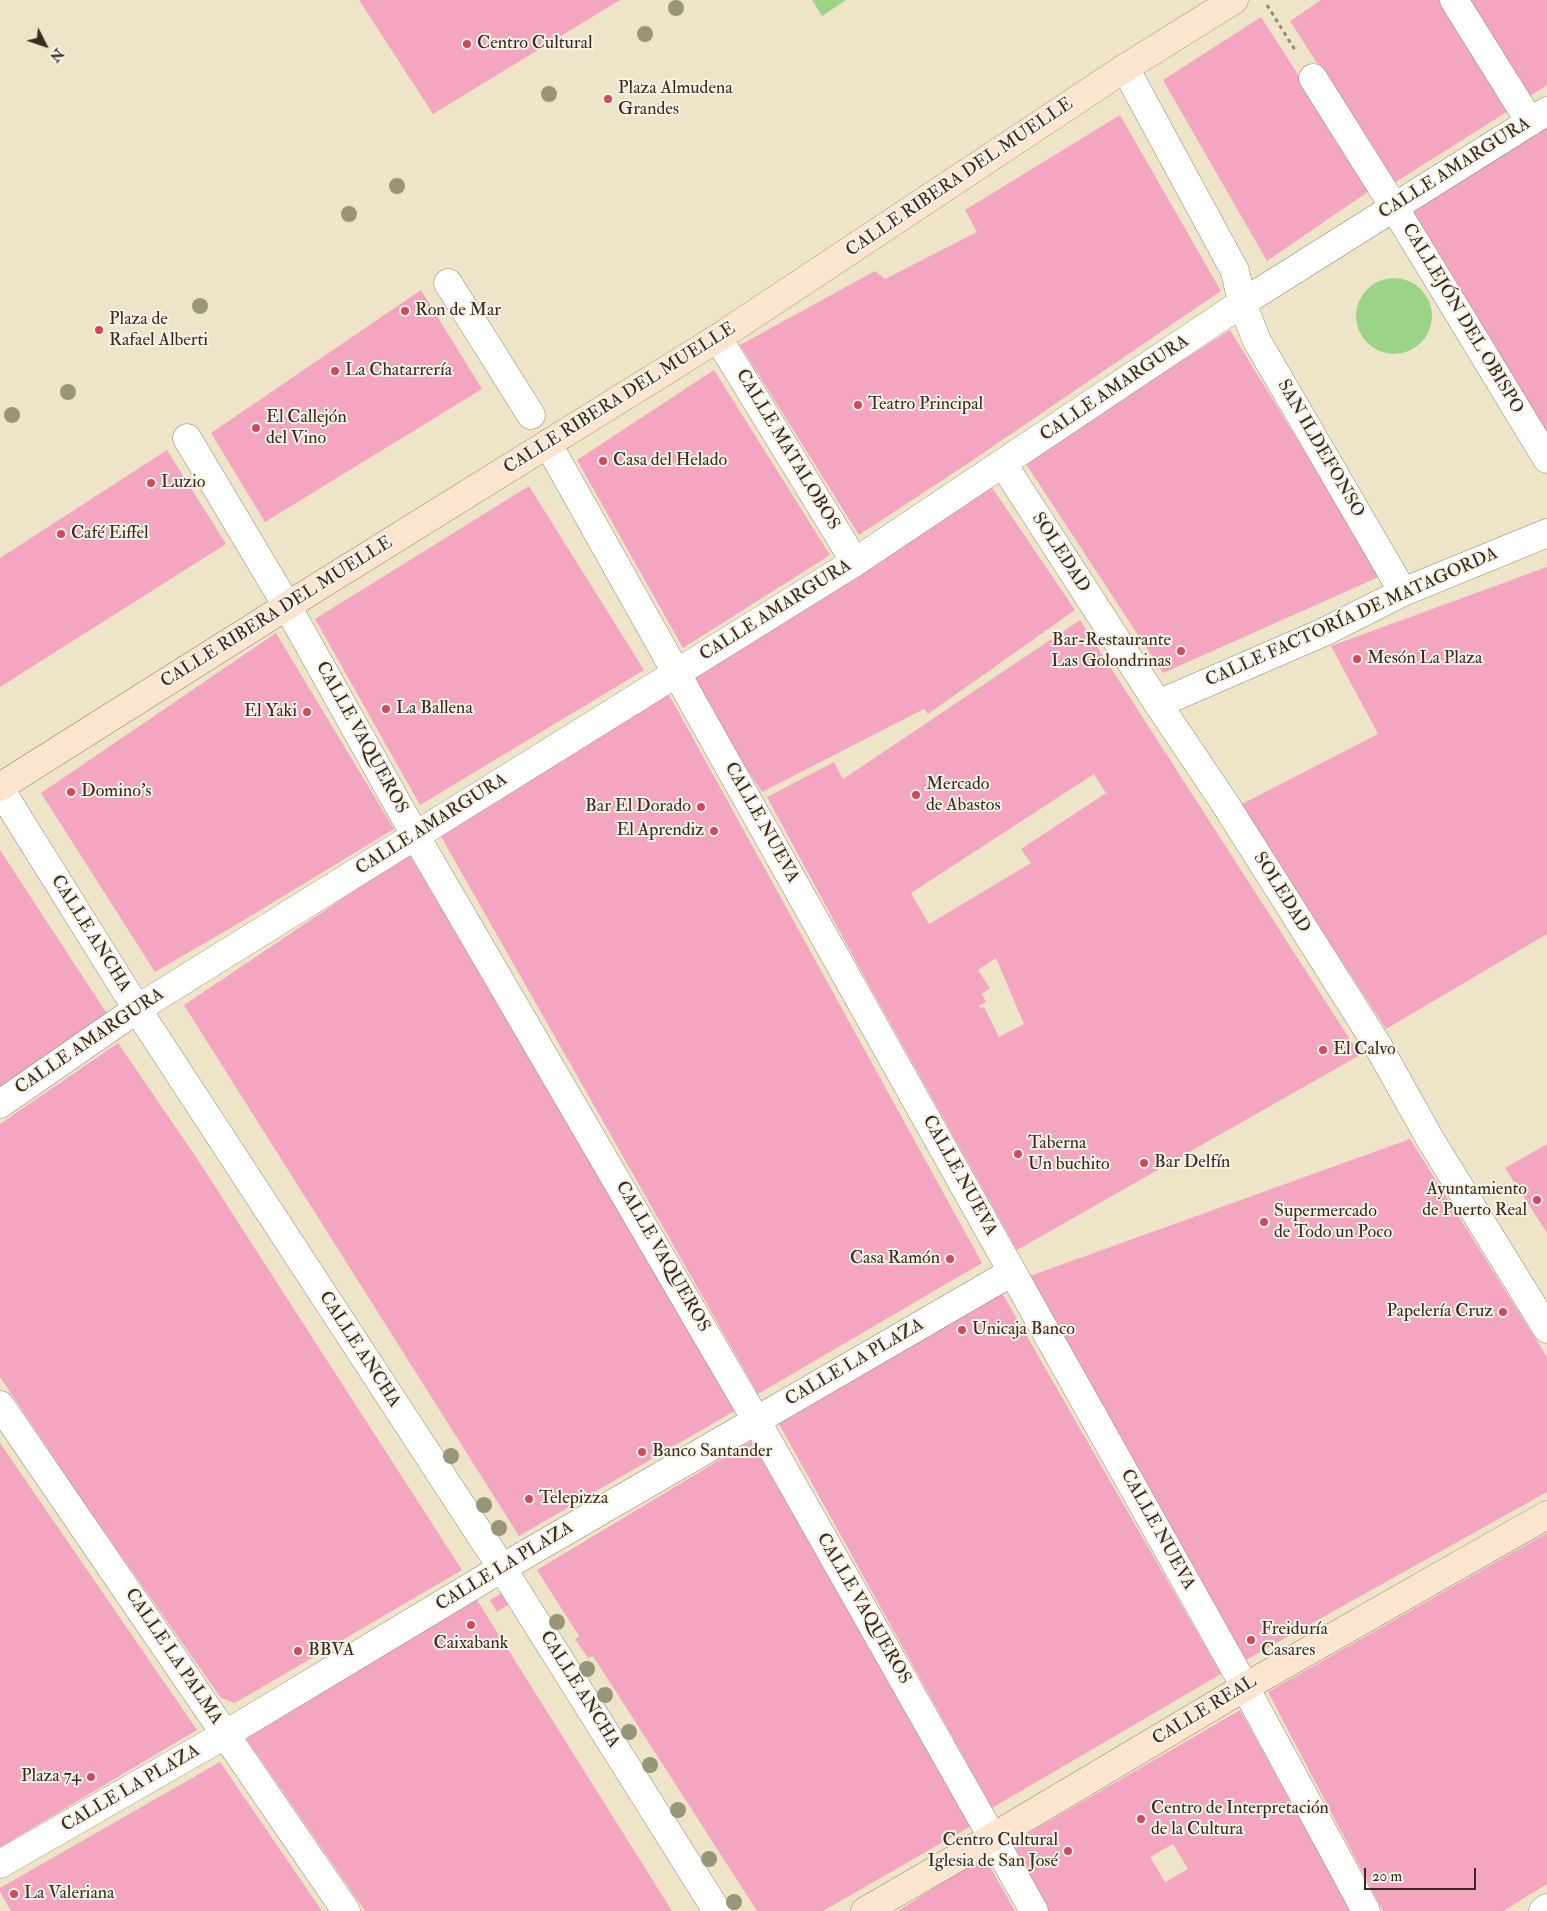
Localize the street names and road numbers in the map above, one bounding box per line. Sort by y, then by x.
street label: CALLE RIBERA DEL MUELLE [842,94,1078,262]
street label: CALLE AMARGURA [1375,114,1535,224]
street label: CALLEJÓN DEL OBISPO [1397,220,1527,418]
street label: CALLE RIBERA DEL MUELLE [500,319,740,479]
street label: CALLE AMARGURA [1036,331,1194,447]
street label: CALLE MATALOBOS [730,366,844,534]
street label: SAN ILDEFONSO [1272,376,1368,522]
street label: SOLEDAD [1026,509,1094,597]
street label: CALLE RIBERA DEL MUELLE [157,533,397,693]
street label: CALLE FACTORÍA DE MATAGORDA [1203,544,1501,692]
street label: CALLE AMARGURA [696,556,856,666]
street label: CALLE VAQUEROS [310,658,412,818]
street label: CALLE NUEVA [719,759,803,887]
street label: CALLE AMARGURA [352,770,512,880]
street label: SOLEDAD [1248,849,1314,937]
street label: CALLE ANCHA [45,871,135,997]
street label: CALLE AMARGURA [11,984,169,1100]
street label: CALLE NUEVA [917,1112,1001,1240]
street label: CALLE VAQUEROS [610,1178,714,1336]
street label: CALLE ANCHA [313,1288,405,1412]
street label: CALLE LA PLAZA [782,1315,928,1411]
street label: CALLE NUEVA [1115,1466,1199,1594]
street label: CALLE LA PLAZA [432,1517,578,1617]
street label: CALLE VAQUEROS [811,1530,915,1688]
street label: CALLE LA PALMA [119,1585,227,1729]
street label: CALLE ANCHA [534,1627,624,1753]
street label: CALLE REAL [1149,1671,1261,1751]
street label: CALLE LA PLAZA [58,1741,204,1837]

